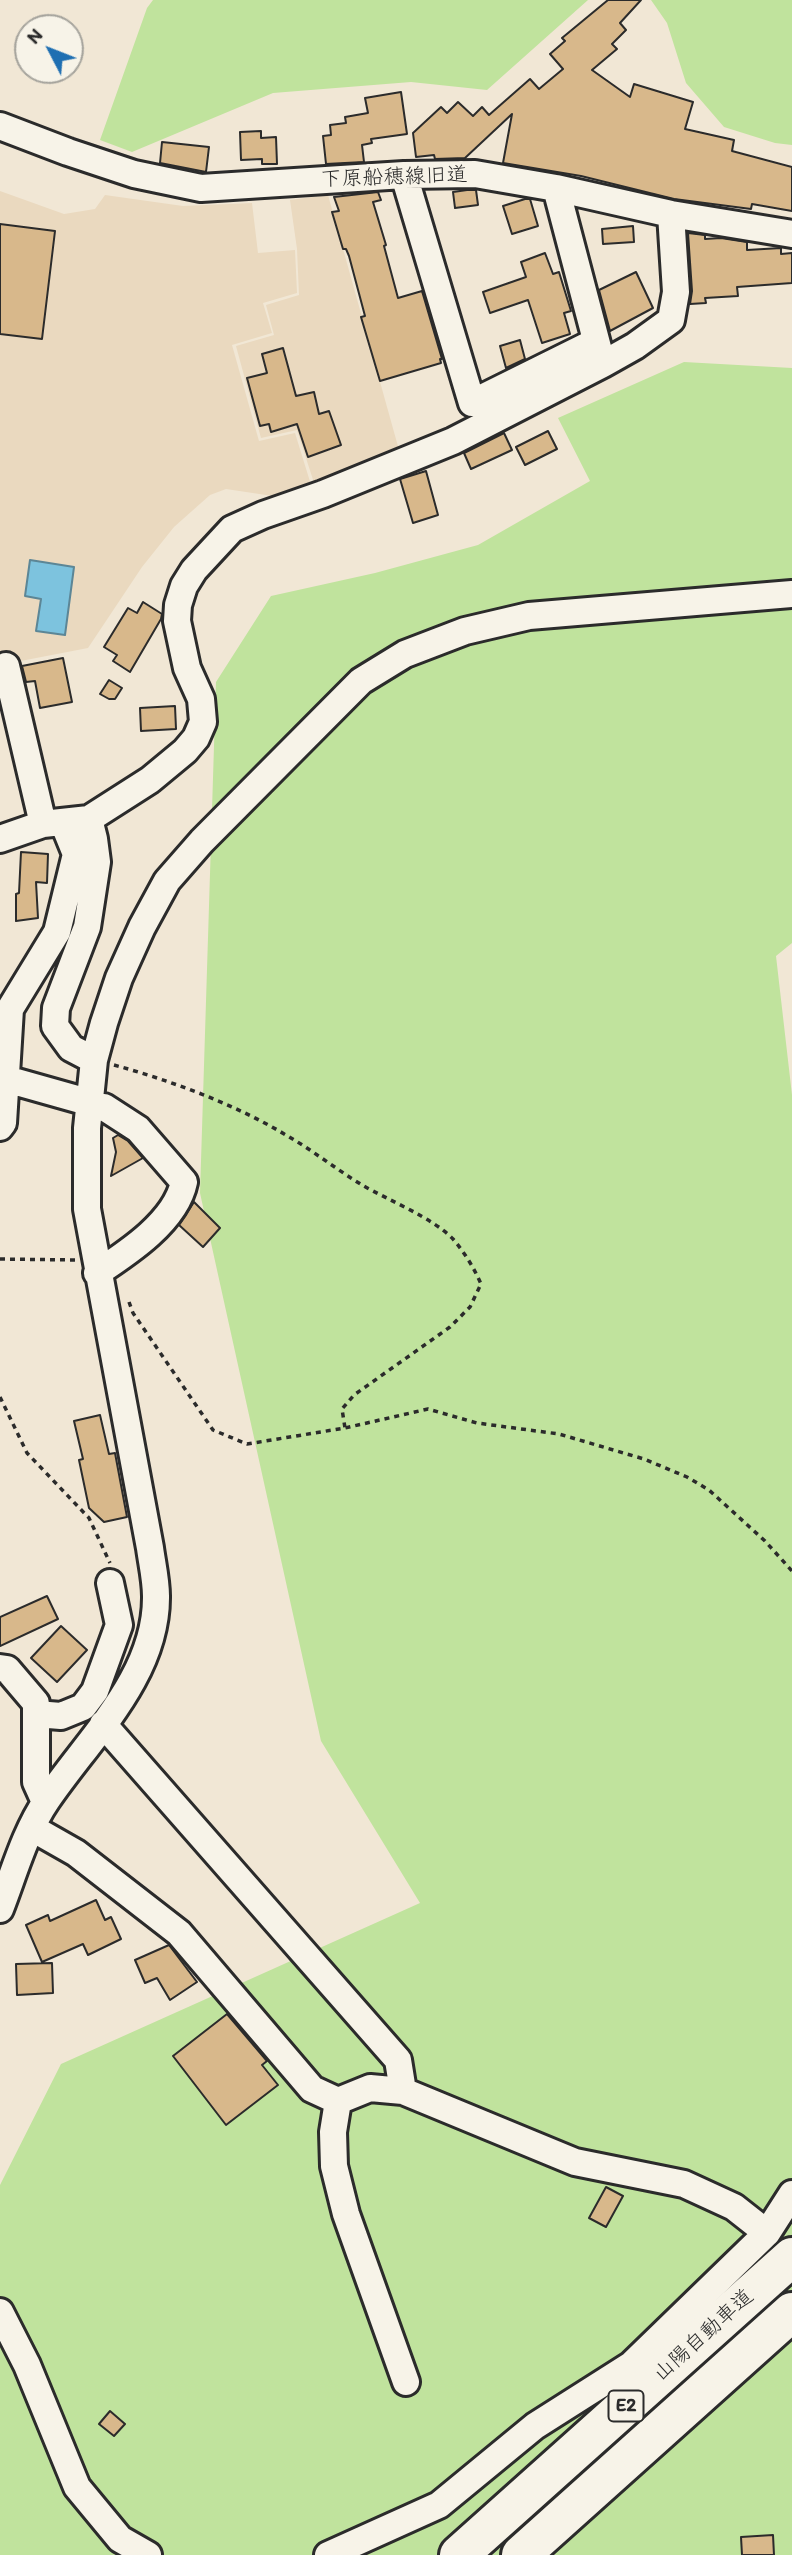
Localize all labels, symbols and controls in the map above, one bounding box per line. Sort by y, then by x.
north arrow [14,14,84,84]
text: N [22,23,47,48]
street label: 下原船穂線旧道 [320,163,468,193]
street label: 山陽自動車道 [649,2284,759,2388]
road number: E2 [608,2390,644,2422]

